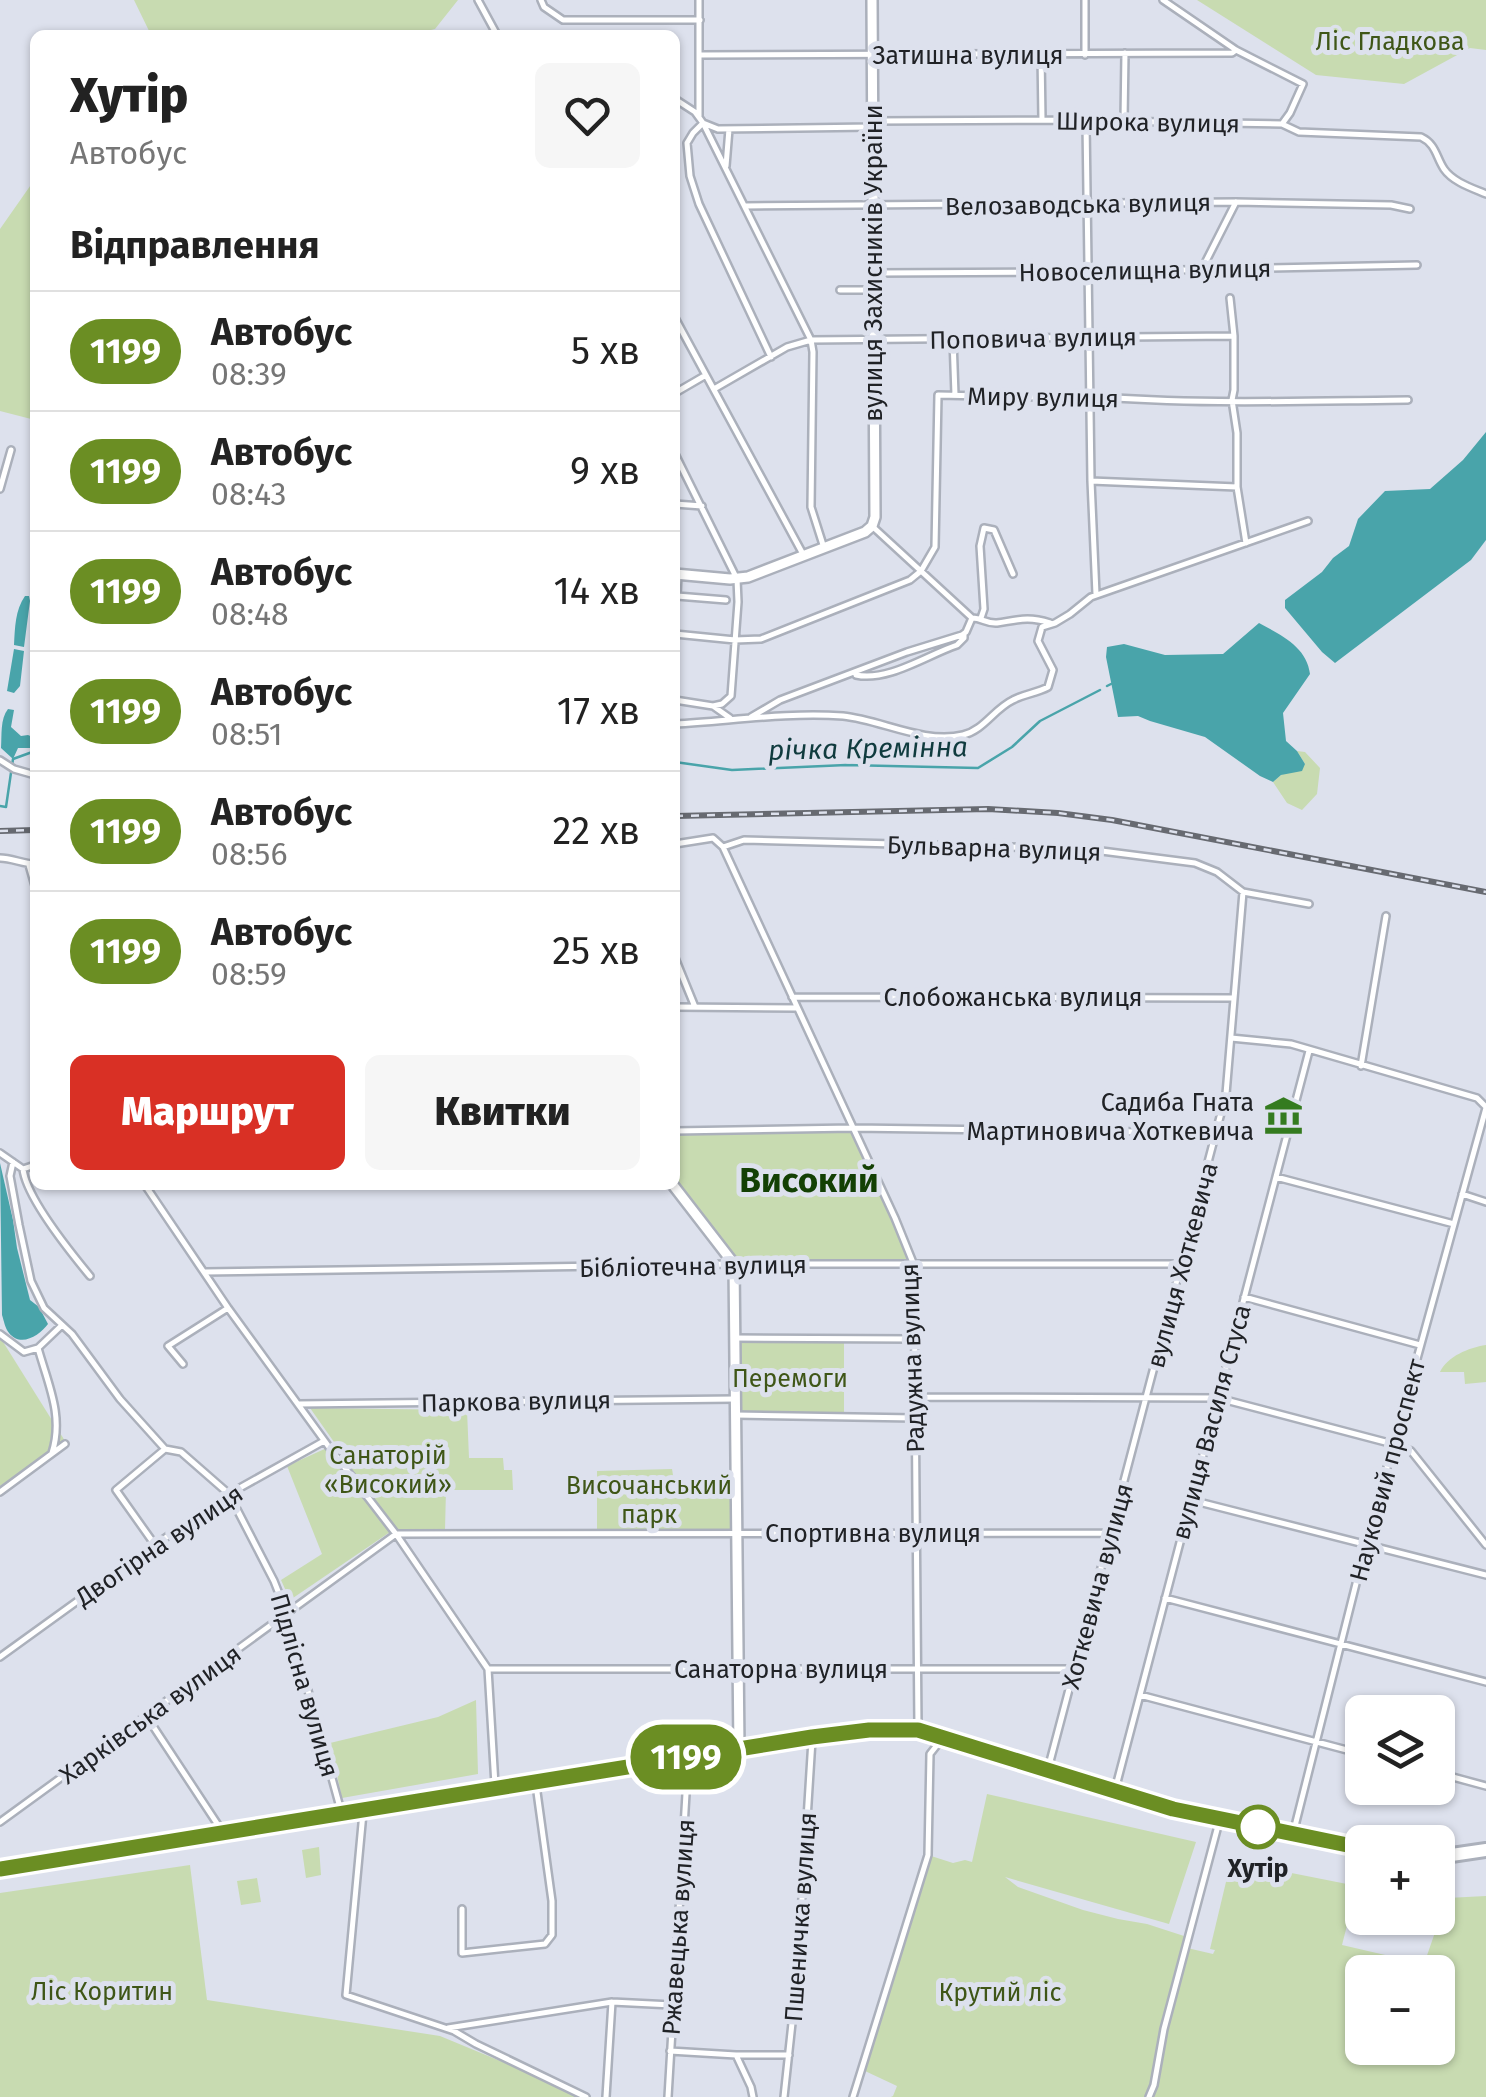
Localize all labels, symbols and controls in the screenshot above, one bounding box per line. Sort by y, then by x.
park label: Ліс Гладкова [1315,27,1465,57]
street label: Затишна вулиця [873,41,1063,71]
button: heart [535,63,640,168]
text: Хутір [70,67,188,125]
street label: вулиця Захисників України [859,104,889,422]
street label: Широка вулиця [1056,106,1240,140]
text: Автобус [70,134,187,172]
street label: Велозаводська вулиця [945,188,1211,222]
text: Відправлення [70,222,320,268]
street label: Новоселищна вулиця [1018,254,1272,288]
text: Автобус [211,309,352,355]
street label: Поповича вулиця [929,322,1137,356]
text: 5 хв [571,328,640,374]
text: 1199 [90,330,161,372]
text: 08:39 [211,355,287,393]
street label: Миру вулиця [967,382,1119,414]
text: Автобус [211,429,352,475]
text: 9 хв [570,448,640,494]
text: 1199 [90,450,161,492]
text: 08:43 [211,475,287,513]
text: Автобус [211,549,352,595]
text: 14 хв [553,568,640,614]
text: 1199 [90,570,161,612]
text: 08:48 [211,595,289,633]
text: Автобус [211,669,352,715]
text: 17 хв [557,688,640,734]
text: 1199 [90,690,161,732]
text: 08:51 [211,715,283,753]
water label: річка Кремінна [768,730,968,767]
text: Автобус [211,789,352,835]
text: 22 хв [552,808,640,854]
text: 1199 [90,810,161,852]
street label: Бульварна вулиця [886,830,1102,868]
text: 08:56 [211,835,287,873]
text: Автобус [211,909,352,955]
text: 25 хв [552,928,640,974]
text: 1199 [90,930,161,972]
text: 08:59 [211,955,287,993]
street label: Слобожанська вулиця [883,983,1143,1013]
button: Маршрут [70,1055,345,1170]
button: Квитки [365,1055,640,1170]
place label: Садиба Гната Мартиновича Хоткевича [967,1088,1254,1147]
museum icon: Садиба Гната Мартиновича Хоткевича [1263,1095,1305,1137]
district label: Високий [739,1159,879,1201]
street label: вулиця Хоткевича [1141,1159,1225,1371]
street label: Бібліотечна вулиця [579,1250,807,1284]
street label: Радужна вулиця [895,1263,931,1453]
street label: вулиця Василя Стуса [1166,1301,1258,1543]
street label: Науковий проспект [1344,1355,1432,1585]
park label: Перемоги [732,1364,848,1394]
street label: Паркова вулиця [421,1385,611,1419]
park label: Санаторій «Високий» [324,1441,452,1500]
park label: Височанський парк [566,1471,732,1530]
street label: Двогірна вулиця [69,1479,249,1613]
street label: Хоткевича вулиця [1056,1480,1140,1692]
street label: Спортивна вулиця [765,1519,981,1549]
street label: Підлісна вулиця [263,1590,345,1781]
street label: Харківська вулиця [54,1639,247,1791]
street label: Санаторна вулиця [674,1655,888,1685]
map controls [1345,1695,1455,2065]
button: layers [1345,1695,1455,1805]
line badge: 1199 [616,1724,756,1790]
text: 1199 [650,1736,722,1778]
marker: Хутір [1237,1806,1279,1848]
street label: Пшеничка вулиця [779,1811,823,2023]
street label: Ржавецька вулиця [656,1818,702,2036]
button: + [1345,1825,1455,1935]
place label: Хутір [1227,1854,1288,1884]
button: − [1345,1955,1455,2065]
park label: Ліс Коритин [31,1977,173,2007]
park label: Крутий ліс [938,1978,1062,2008]

